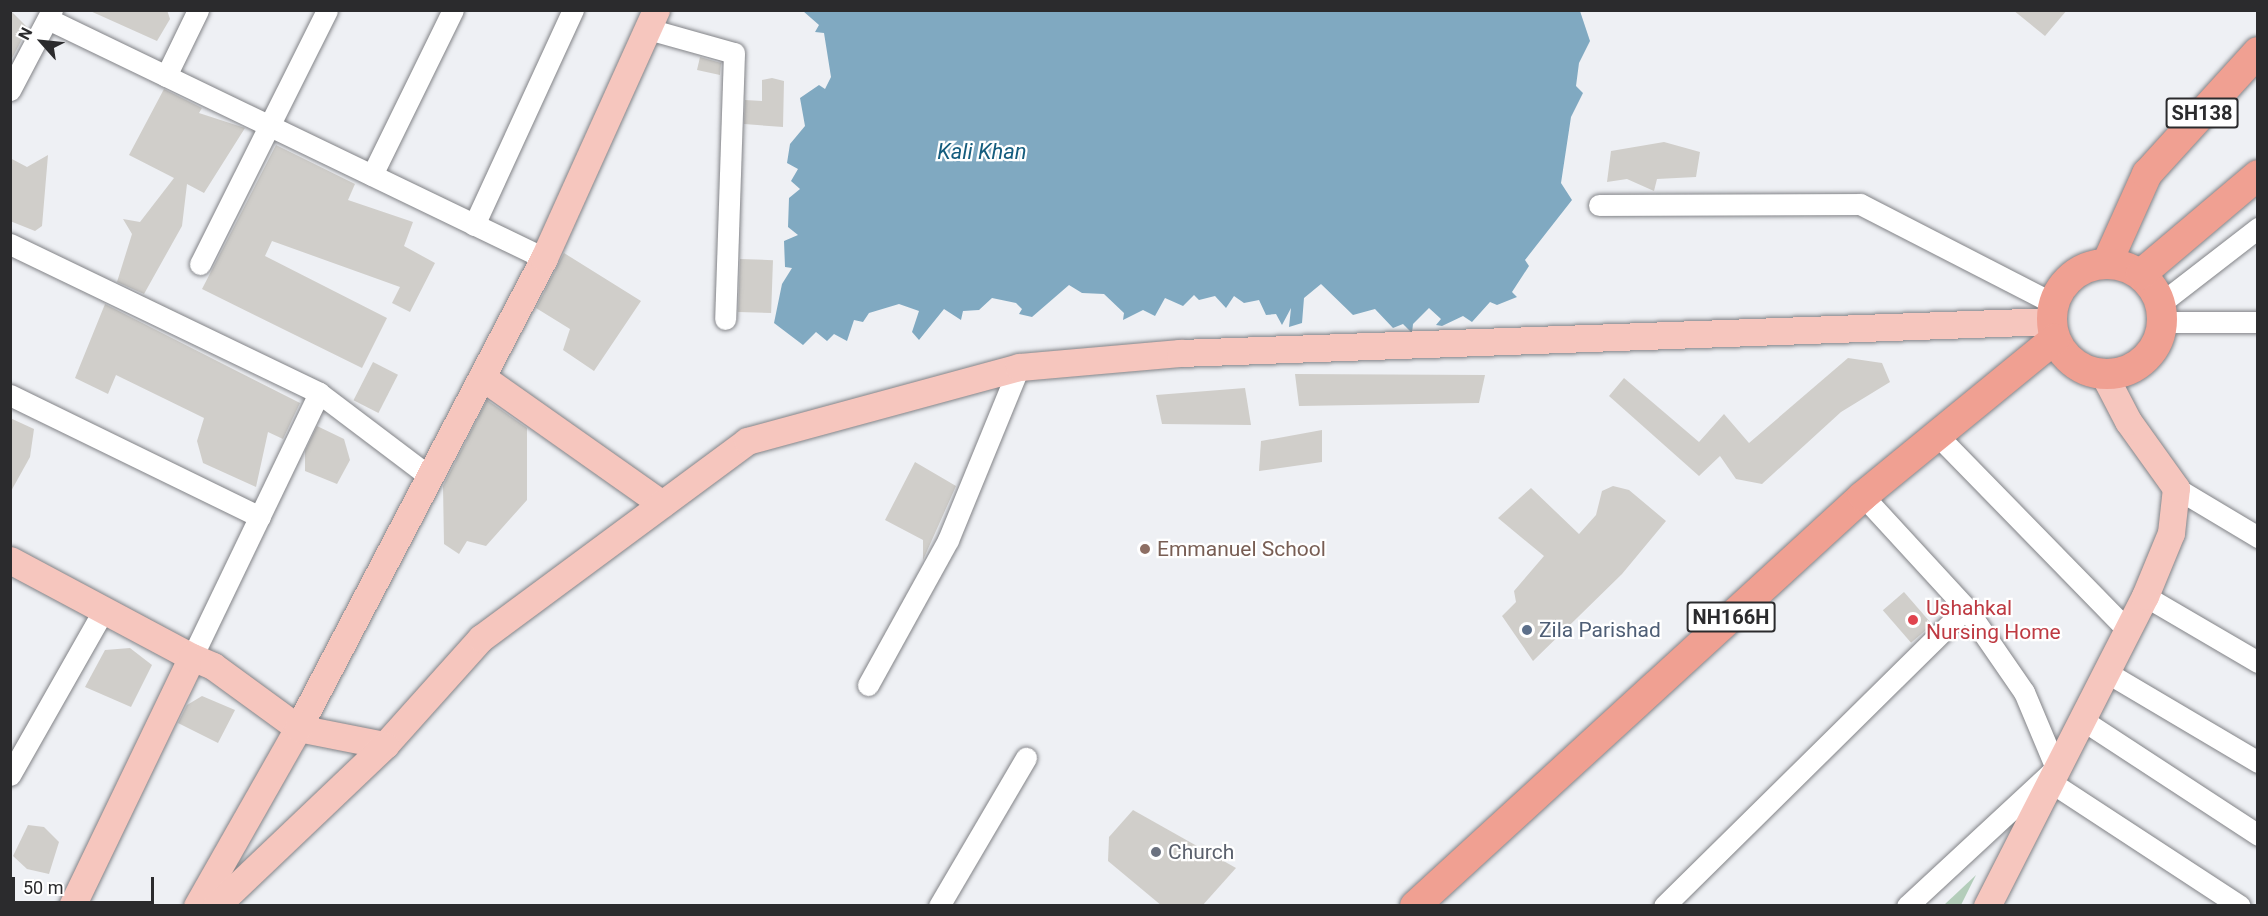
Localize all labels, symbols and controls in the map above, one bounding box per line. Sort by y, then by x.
north arrow [12,12,72,72]
text: N [14,24,37,43]
road number: SH138 [2164,96,2240,130]
water label: Kali Khan [937,139,1027,165]
place label: Emmanuel School [1157,536,1326,562]
marker: Emmanuel School [1138,542,1152,556]
place label: Ushahkal Nursing Home [1926,595,2061,645]
road number: NH166H [1686,600,1776,634]
marker: Ushahkal Nursing Home [1904,611,1922,629]
place label: Zila Parishad [1539,617,1661,643]
marker: Zila Parishad [1520,623,1534,637]
place label: Church [1168,839,1234,865]
marker: Church [1149,845,1163,859]
scale bar [15,865,158,903]
text: 50 m [23,877,63,898]

